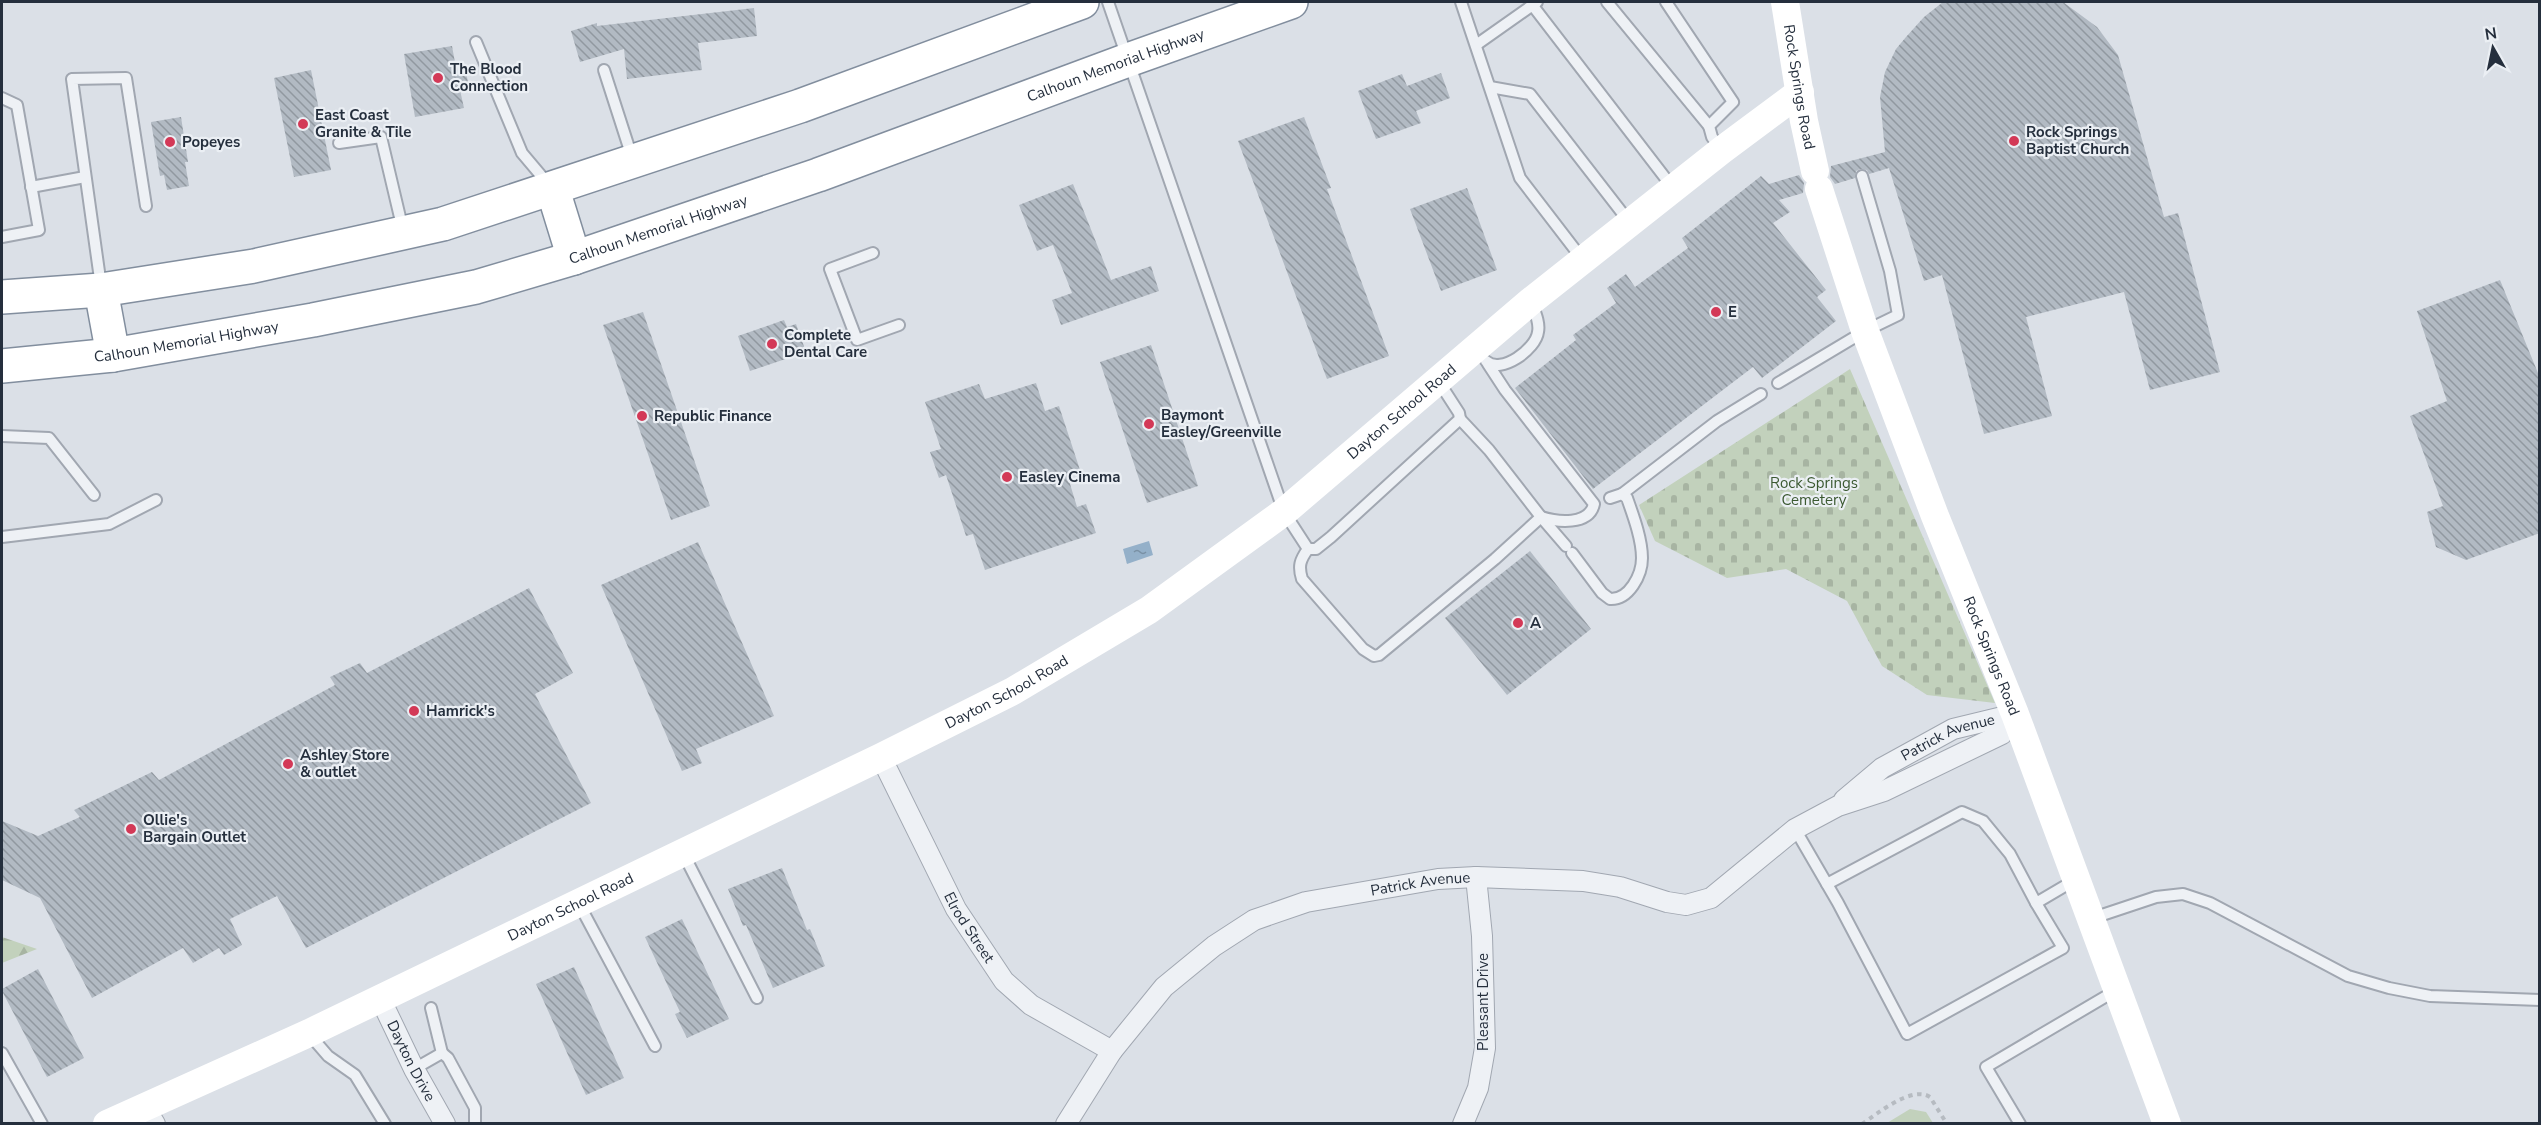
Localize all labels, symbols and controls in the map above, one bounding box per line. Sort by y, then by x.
north arrow [2463,18,2523,78]
text: N [2483,22,2498,46]
street label: Rock Springs Road [1779,23,1820,151]
street label: Calhoun Memorial Highway [1024,24,1207,107]
place label: The Blood Connection [450,59,528,96]
marker: The Blood Connection [431,71,445,85]
place label: East Coast Granite & Tile [315,105,411,142]
marker: East Coast Granite & Tile [296,117,310,131]
place label: Rock Springs Baptist Church [2026,122,2129,159]
place label: Popeyes [182,132,240,152]
marker: Rock Springs Baptist Church [2007,134,2021,148]
marker: Popeyes [163,135,177,149]
street label: Calhoun Memorial Highway [566,190,750,269]
place label: E [1728,302,1737,322]
marker: E [1709,305,1723,319]
street label: Calhoun Memorial Highway [93,316,281,367]
place label: Complete Dental Care [784,325,867,362]
marker: Complete Dental Care [765,337,779,351]
street label: Dayton School Road [1343,359,1460,464]
place label: Baymont Easley/Greenville [1161,405,1281,442]
place label: Republic Finance [654,406,772,426]
marker: Republic Finance [635,409,649,423]
marker: Baymont Easley/Greenville [1142,417,1156,431]
place label: Easley Cinema [1019,467,1120,487]
marker: Easley Cinema [1000,470,1014,484]
park label: Rock Springs Cemetery [1770,473,1858,510]
street label: Rock Springs Road [1959,593,2025,718]
place label: A [1530,613,1542,633]
marker: A [1511,616,1525,630]
street label: Dayton School Road [941,650,1072,733]
place label: Hamrick's [426,701,495,721]
marker: Hamrick's [407,704,421,718]
street label: Patrick Avenue [1897,709,1997,766]
place label: Ashley Store & outlet [300,745,389,782]
marker: Ashley Store & outlet [281,757,295,771]
place label: Ollie's Bargain Outlet [143,810,246,847]
marker: Ollie's Bargain Outlet [124,822,138,836]
street label: Patrick Avenue [1369,867,1471,901]
street label: Dayton School Road [504,868,637,946]
street label: Elrod Street [939,889,1000,967]
street label: Pleasant Drive [1473,953,1493,1051]
street label: Dayton Drive [382,1017,440,1105]

